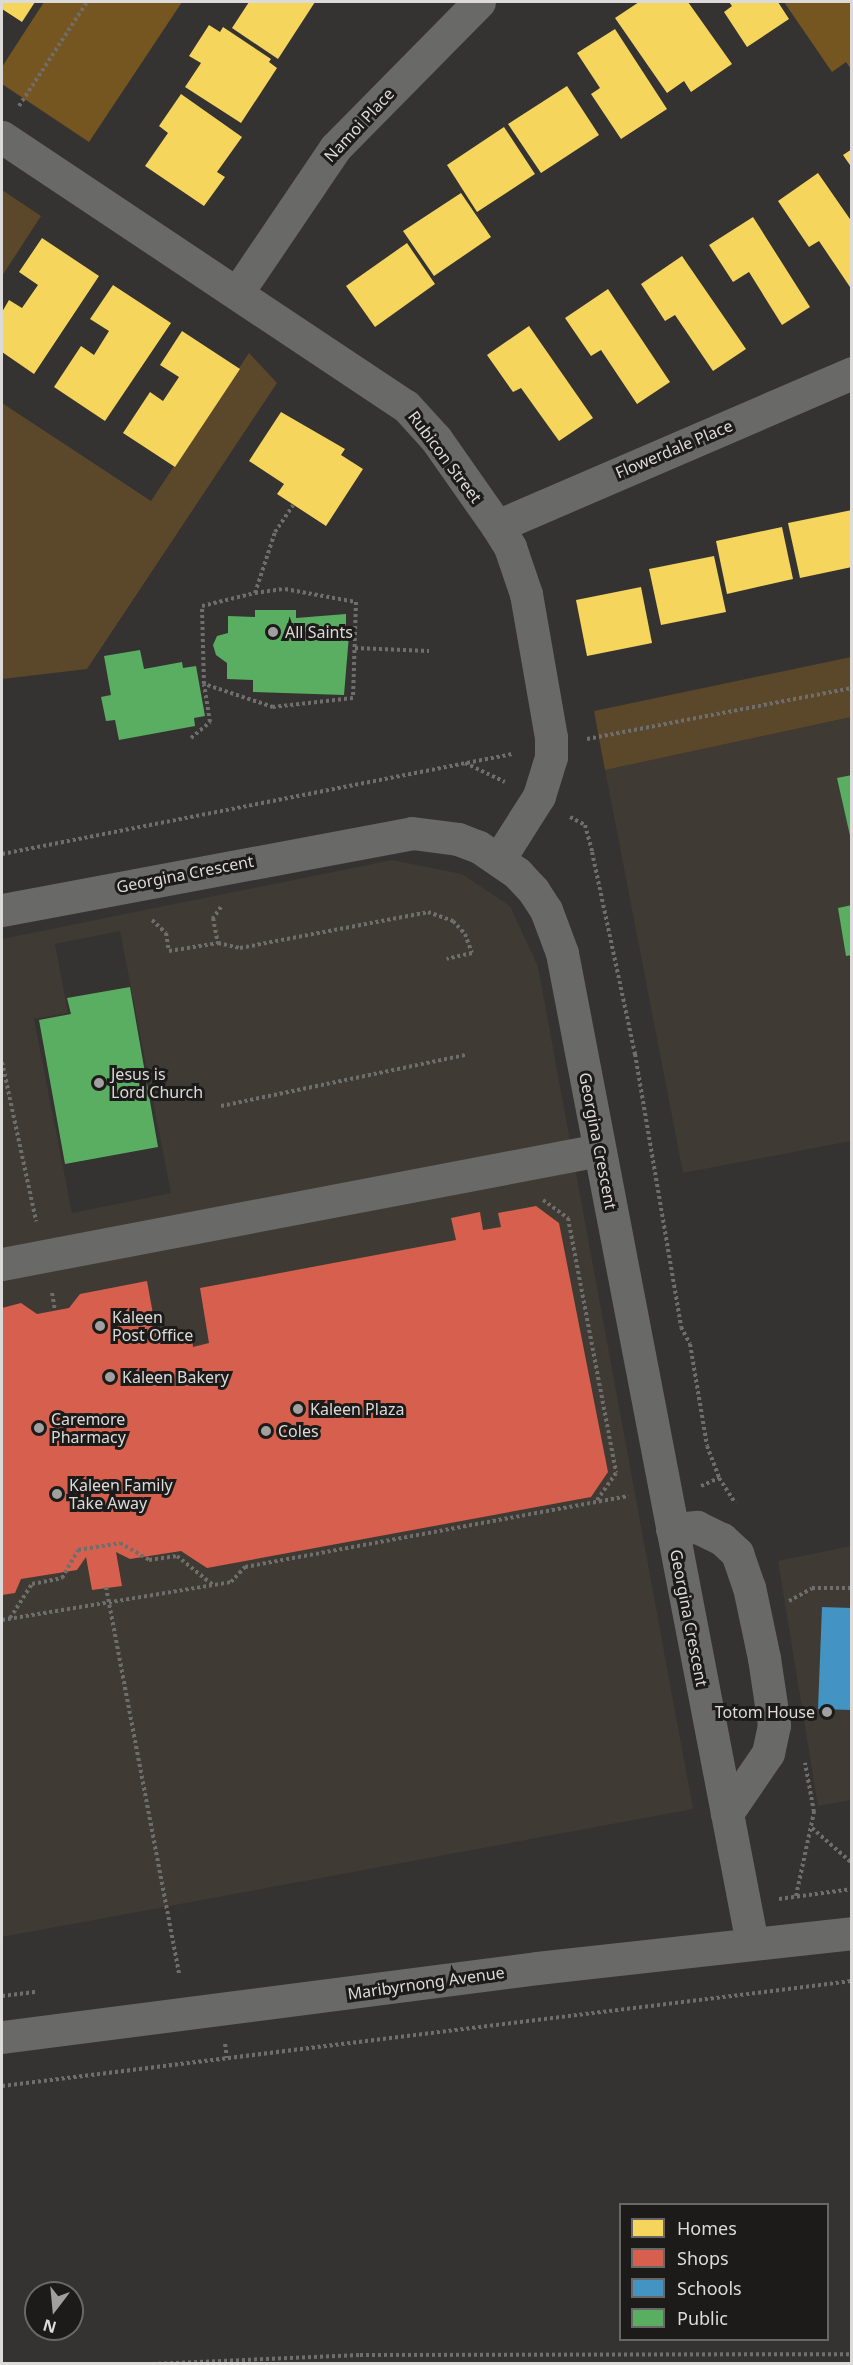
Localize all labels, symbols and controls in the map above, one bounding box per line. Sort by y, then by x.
street label: Namoi Place [320,84,398,166]
street label: Rubicon Street [404,407,486,507]
street label: Flowerdale Place [613,416,735,482]
place label: All Saints [285,622,353,642]
marker: All Saints [266,625,280,639]
street label: Georgina Crescent [115,851,255,897]
place label: Jesus is Lord Church [111,1064,203,1102]
street label: Georgina Crescent [575,1071,621,1211]
marker: Jesus is Lord Church [92,1076,106,1090]
place label: Kaleen Post Office [112,1307,193,1345]
marker: Kaleen Post Office [93,1319,107,1333]
place label: Kaleen Bakery [122,1367,229,1387]
marker: Kaleen Bakery [103,1370,117,1384]
place label: Kaleen Plaza [310,1399,404,1419]
marker: Kaleen Plaza [291,1402,305,1416]
place label: Caremore Pharmacy [51,1409,126,1447]
marker: Caremore Pharmacy [32,1421,46,1435]
place label: Coles [278,1421,319,1441]
marker: Coles [259,1424,273,1438]
place label: Kaleen Family Take Away [69,1475,173,1513]
marker: Kaleen Family Take Away [50,1487,64,1501]
street label: Georgina Crescent [666,1548,712,1688]
place label: Totom House [715,1702,815,1722]
marker: Totom House [820,1705,834,1719]
street label: Maribyrnong Avenue [346,1962,506,2004]
legend [619,2203,829,2341]
text: Homes [677,2216,737,2240]
text: Shops [677,2246,729,2270]
text: Schools [677,2276,742,2300]
north arrow [24,2281,84,2341]
text: Public [677,2306,728,2330]
text: N [40,2314,59,2339]

